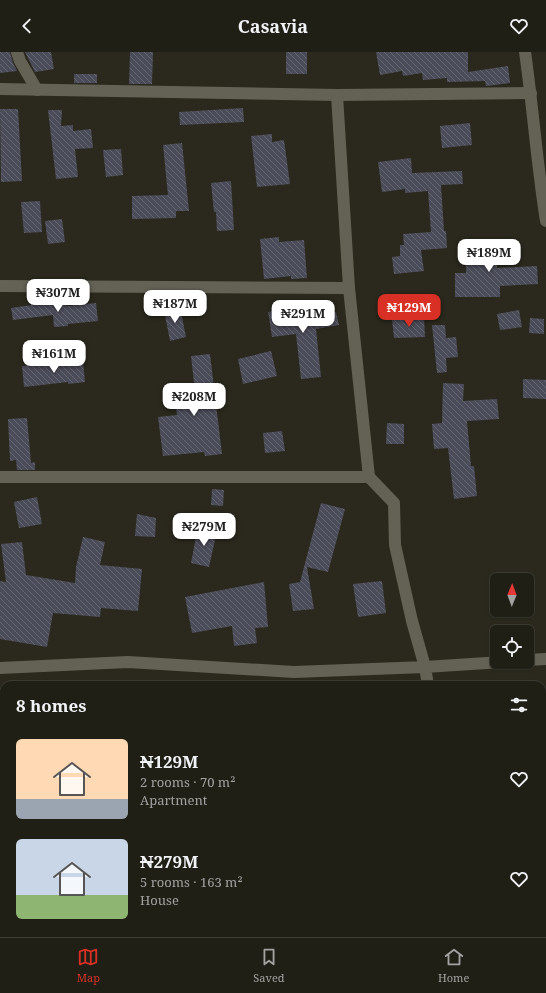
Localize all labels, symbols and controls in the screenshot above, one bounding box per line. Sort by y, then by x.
text: Casavia [238,14,308,38]
icon: back [16,15,38,37]
icon: heart [508,15,530,37]
pin: ₦189M [461,239,517,273]
text: ₦189M [467,243,511,261]
pin: ₦307M [30,279,86,313]
text: ₦307M [36,283,80,301]
pin: ₦187M [147,290,203,324]
text: ₦187M [153,294,197,312]
pin: ₦129M [381,294,437,328]
text: ₦129M [387,298,431,316]
pin: ₦291M [275,300,331,334]
text: ₦291M [281,304,325,322]
pin: ₦161M [26,340,82,374]
text: ₦161M [32,344,76,362]
pin: ₦208M [166,383,222,417]
text: ₦208M [172,387,216,405]
pin: ₦279M [176,513,232,547]
text: ₦279M [182,517,226,535]
north arrow [490,573,534,617]
map controls [490,573,534,669]
button: locate [490,625,534,669]
text: 8 homes [16,694,86,717]
icon: filters [508,694,530,716]
text: ₦129M [140,750,198,773]
icon: home [48,755,96,803]
icon: heart [508,768,530,790]
text: 2 rooms · 70 m² [140,773,235,791]
text: Apartment [140,791,207,809]
text: ₦279M [140,850,198,873]
icon: home [48,855,96,903]
icon: heart [508,868,530,890]
text: 5 rooms · 163 m² [140,873,243,891]
text: House [140,891,179,909]
tab: Map [77,946,100,985]
tab: Saved [253,946,285,985]
tab: Home [438,946,469,985]

